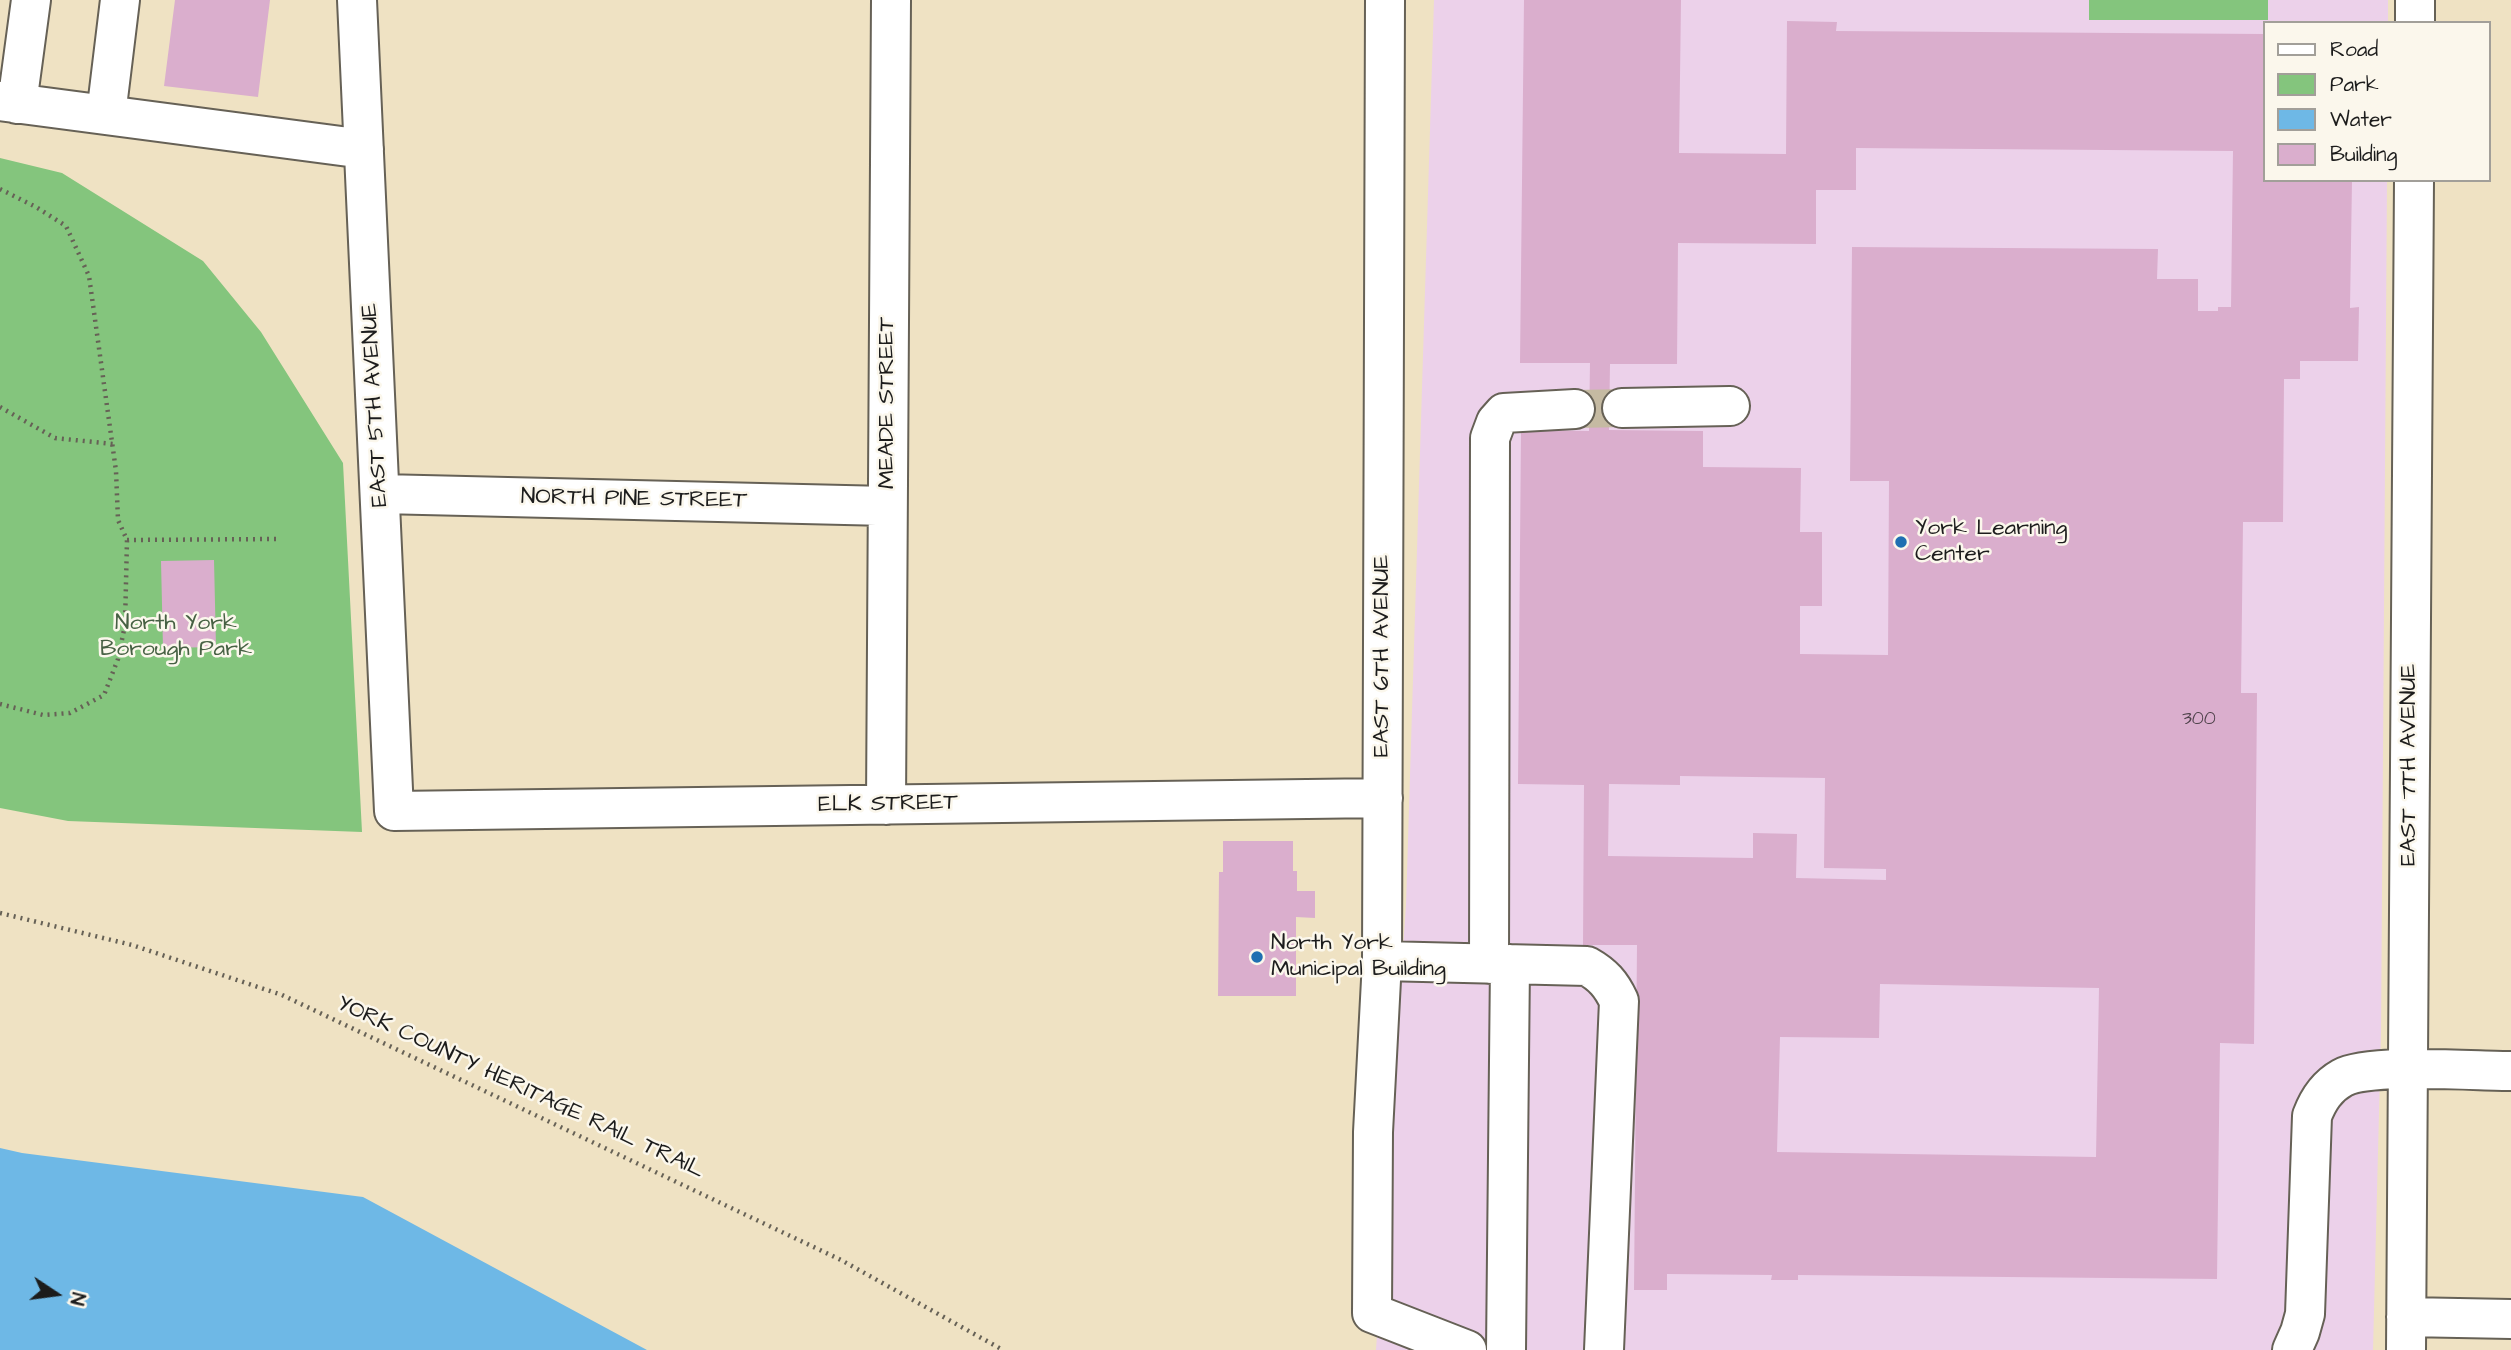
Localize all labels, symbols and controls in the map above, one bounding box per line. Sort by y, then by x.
legend [2262,21,2490,182]
text: Road [2330,35,2378,64]
text: Park [2330,70,2379,99]
text: Water [2330,105,2392,134]
text: Building [2330,140,2397,169]
street label: EAST 5TH AVENUE [357,302,395,508]
street label: MEADE STREET [874,317,902,489]
street label: NORTH PINE STREET [521,484,747,516]
place label: York Learning Center [1915,515,2067,569]
marker: York Learning Center [1893,534,1909,550]
street label: EAST 6TH AVENUE [1369,555,1397,757]
park label: North York Borough Park [100,610,252,664]
street label: EAST 7TH AVENUE [2396,664,2424,866]
house number: 300 [2182,709,2216,731]
street label: ELK STREET [818,790,958,820]
place label: North York Municipal Building [1271,930,1446,984]
marker: North York Municipal Building [1249,949,1265,965]
street label: YORK COUNTY HERITAGE RAIL TRAIL [332,991,708,1185]
north arrow [21,1259,91,1329]
text: N [62,1290,91,1308]

